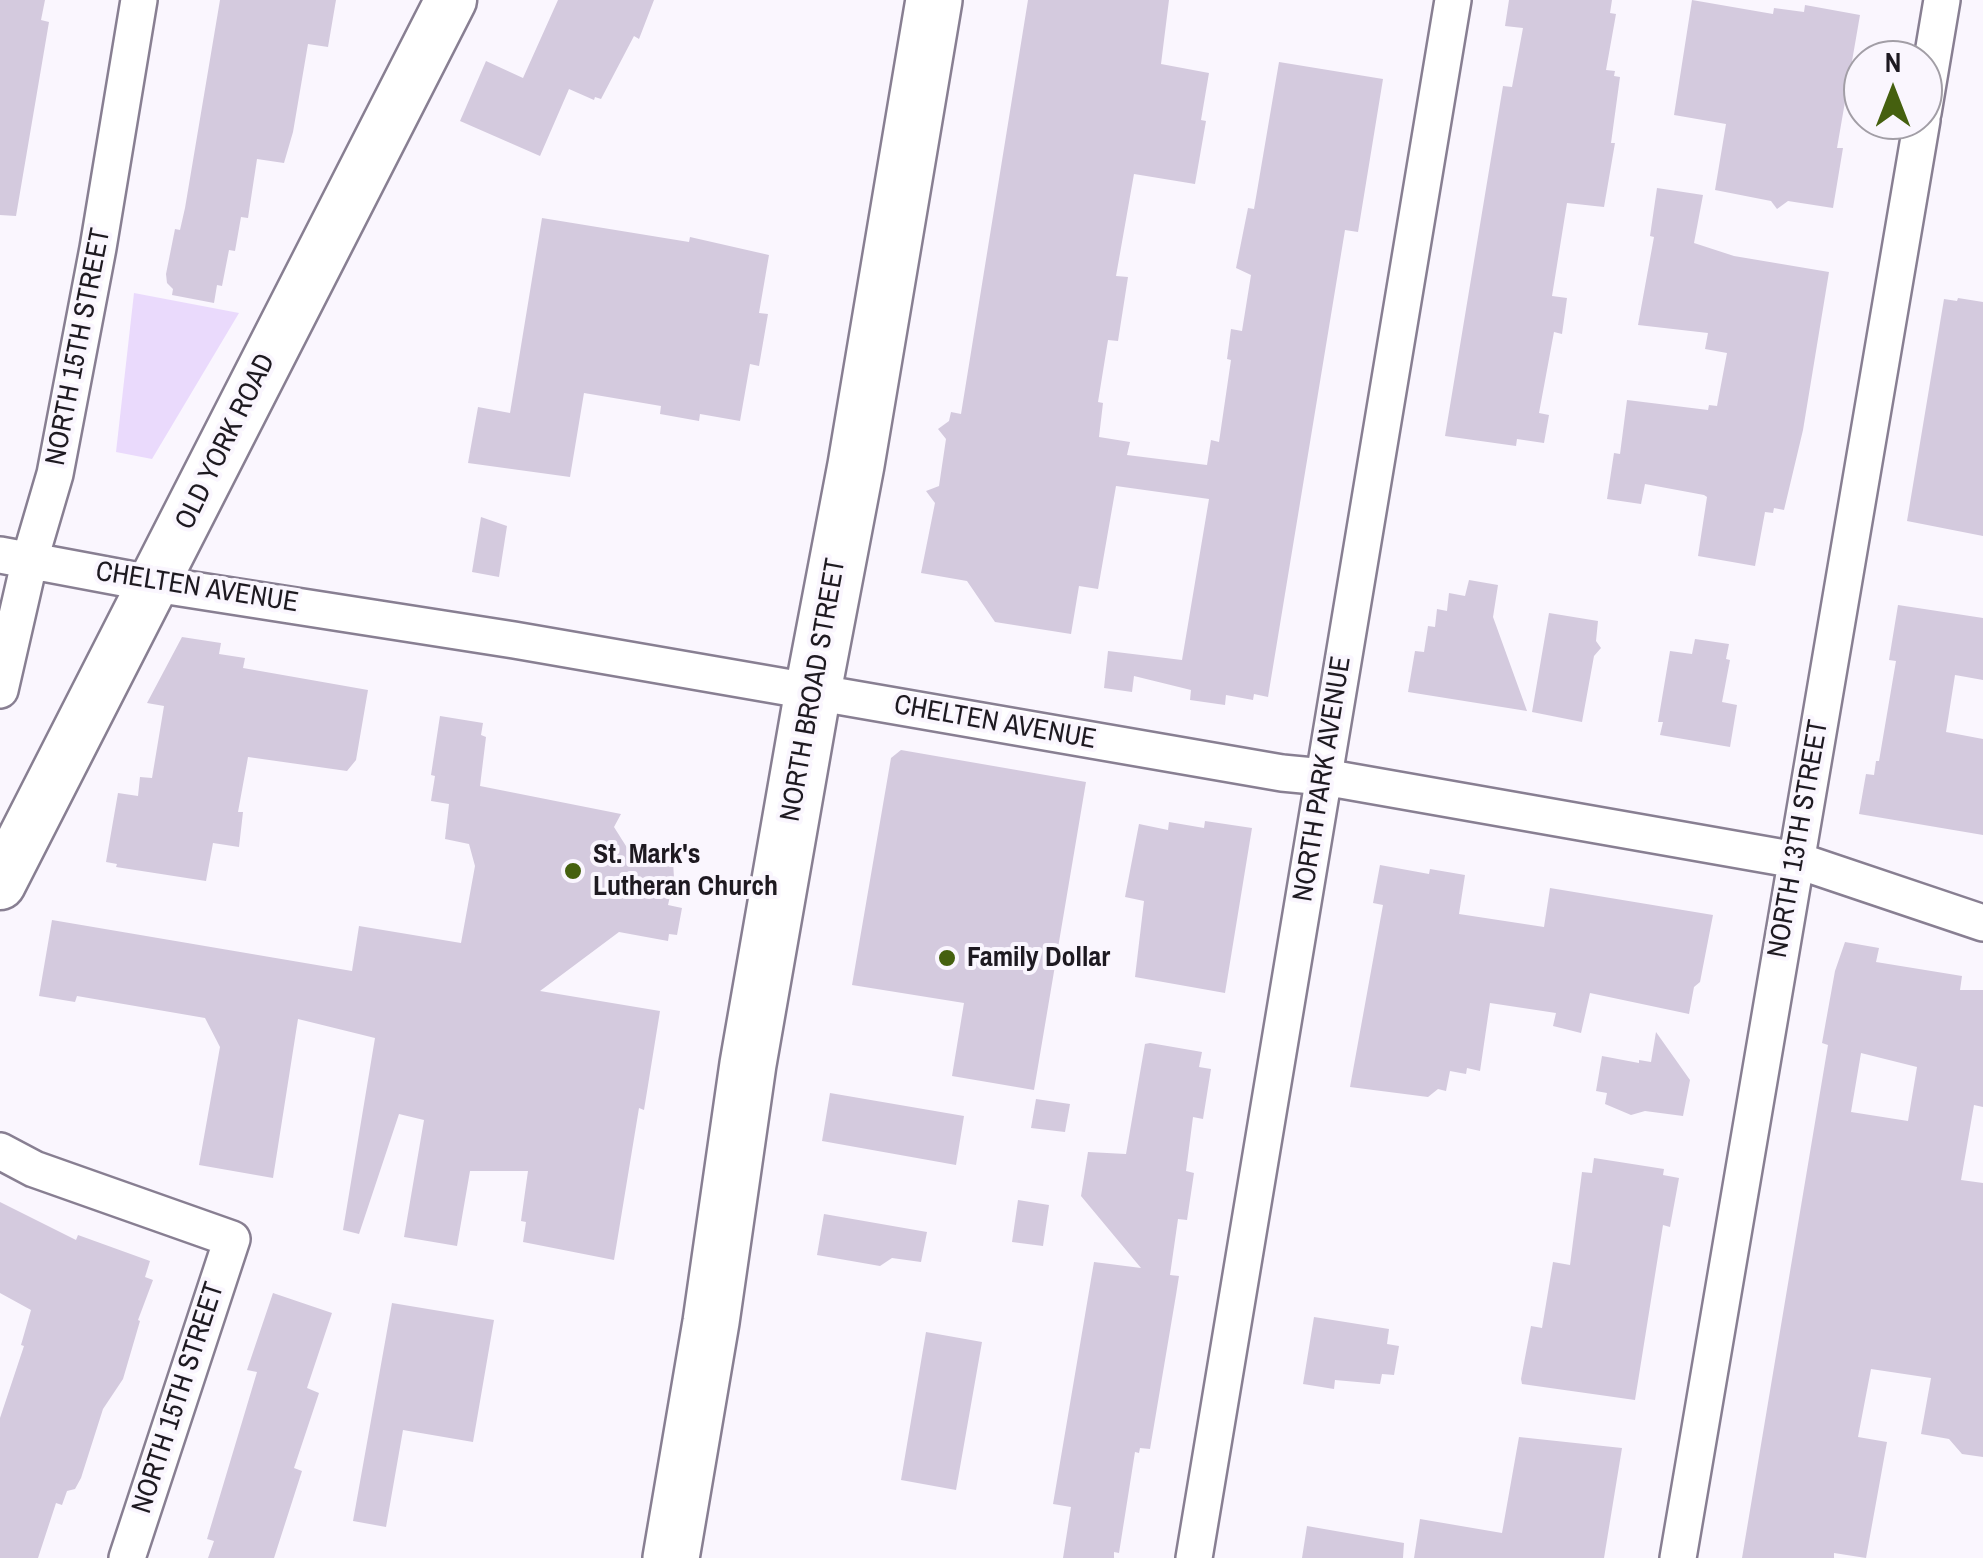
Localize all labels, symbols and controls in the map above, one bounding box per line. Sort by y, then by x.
north arrow [1843,40,1943,140]
text: N [1885,43,1901,81]
street label: NORTH 15TH STREET [40,226,118,468]
street label: OLD YORK ROAD [169,349,283,535]
street label: CHELTEN AVENUE [93,555,301,621]
street label: NORTH BROAD STREET [774,556,854,824]
street label: NORTH PARK AVENUE [1287,654,1359,904]
street label: CHELTEN AVENUE [891,689,1099,757]
street label: NORTH 13TH STREET [1762,718,1836,960]
place label: St. Mark's Lutheran Church [593,838,778,904]
marker: St. Mark's Lutheran Church [562,860,584,882]
place label: Family Dollar [967,941,1110,975]
marker: Family Dollar [936,947,958,969]
street label: NORTH 15TH STREET [126,1278,232,1518]

